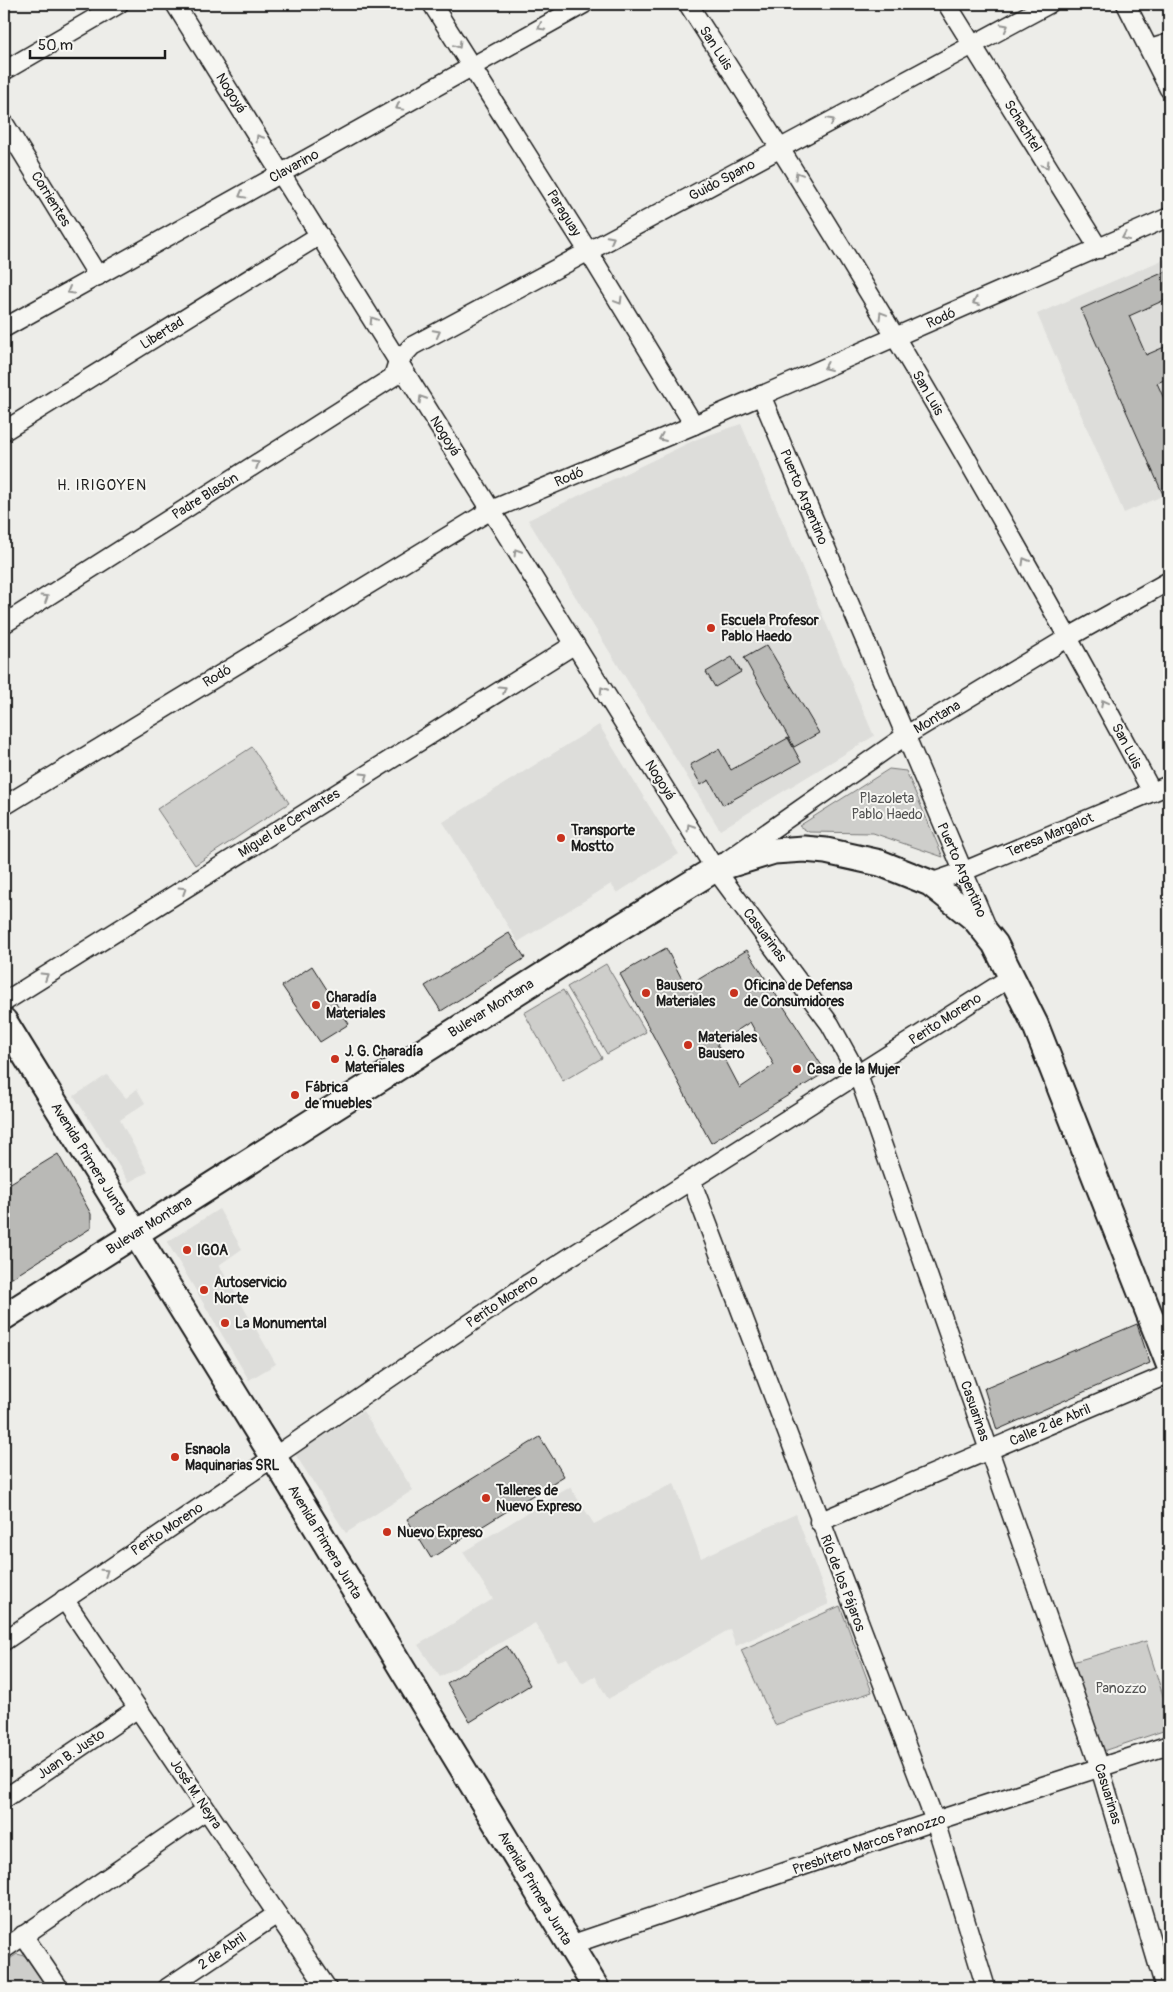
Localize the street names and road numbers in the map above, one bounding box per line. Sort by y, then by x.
street label: San Luis [696,23,737,74]
street label: Nogoyá [212,70,250,116]
street label: Schachtel [1000,97,1046,155]
street label: Clavarino [266,145,322,187]
street label: Guido Spano [686,155,758,205]
street label: Corrientes [27,168,75,230]
street label: Paraguay [543,187,585,239]
street label: Rodó [924,304,959,332]
street label: Libertad [137,313,187,353]
street label: San Luis [908,368,948,419]
street label: Nogoyá [426,413,464,459]
street label: Puerto Argentino [776,447,832,548]
street label: Rodó [552,463,587,491]
street label: Padre Blasón [169,469,241,523]
street label: Rodó [200,661,235,691]
street label: Montana [911,696,963,738]
street label: San Luis [1108,720,1146,772]
street label: Nogoyá [641,757,679,803]
street label: Miguel de Cervantes [235,785,343,861]
street label: Teresa Margalot [1004,809,1096,861]
street label: Puerto Argentino [933,820,991,921]
street label: Casuarinas [739,905,791,966]
street label: Bulevar Montana [445,975,537,1041]
street label: Perito Moreno [906,989,985,1049]
street label: Avenida Primera Junta [47,1099,131,1219]
street label: Bulevar Montana [103,1192,195,1258]
street label: Perito Moreno [463,1270,542,1331]
street label: Casuarinas [957,1379,993,1444]
street label: Calle 2 de Abril [1007,1400,1093,1450]
street label: Avenida Primera Junta [284,1482,366,1602]
street label: Perito Moreno [128,1498,207,1559]
street label: Río de los Pájaros [817,1532,870,1634]
street label: Juan B. Justo [34,1725,108,1783]
street label: José M. Neyra [166,1756,226,1832]
street label: Casuarinas [1091,1762,1126,1827]
street label: Presbítero Marcos Panozzo [790,1810,948,1878]
street label: Avenida Primera Junta [494,1828,576,1948]
street label: 2 de Abril [195,1929,249,1973]

